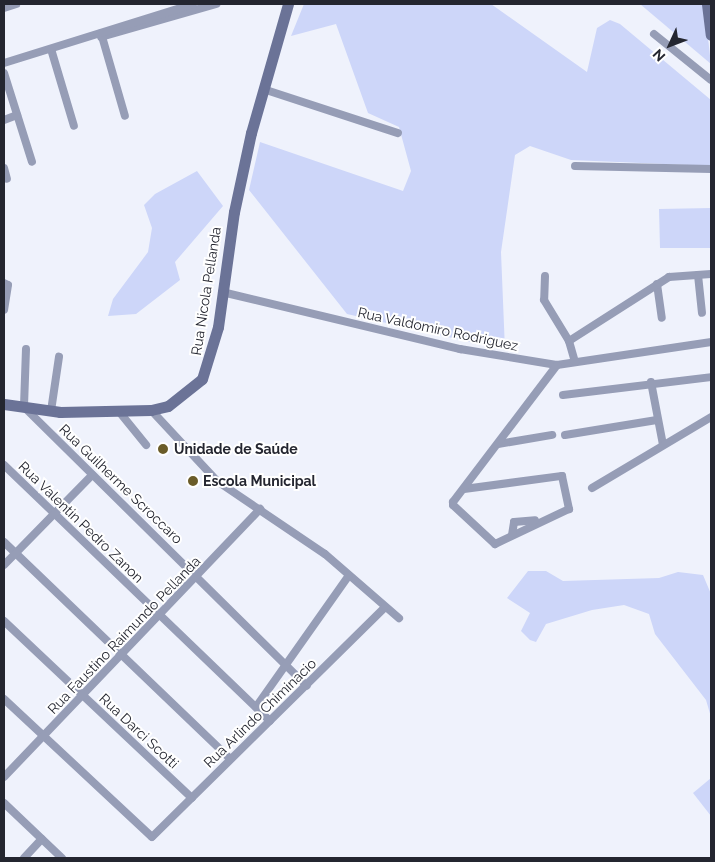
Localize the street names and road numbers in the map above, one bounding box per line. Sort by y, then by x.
street label: Rua Nicola Pellanda [188,226,224,356]
street label: Rua Valdomiro Rodriguez [356,304,520,354]
street label: Rua Guilherme Scroccaro [56,421,186,547]
street label: Rua Valentin Pedro Zanon [15,458,147,586]
street label: Rua Faustino Raimundo Pellanda [44,553,204,717]
street label: Rua Arlindo Chiminacio [200,655,320,771]
street label: Rua Darci Scotti [96,690,182,772]

